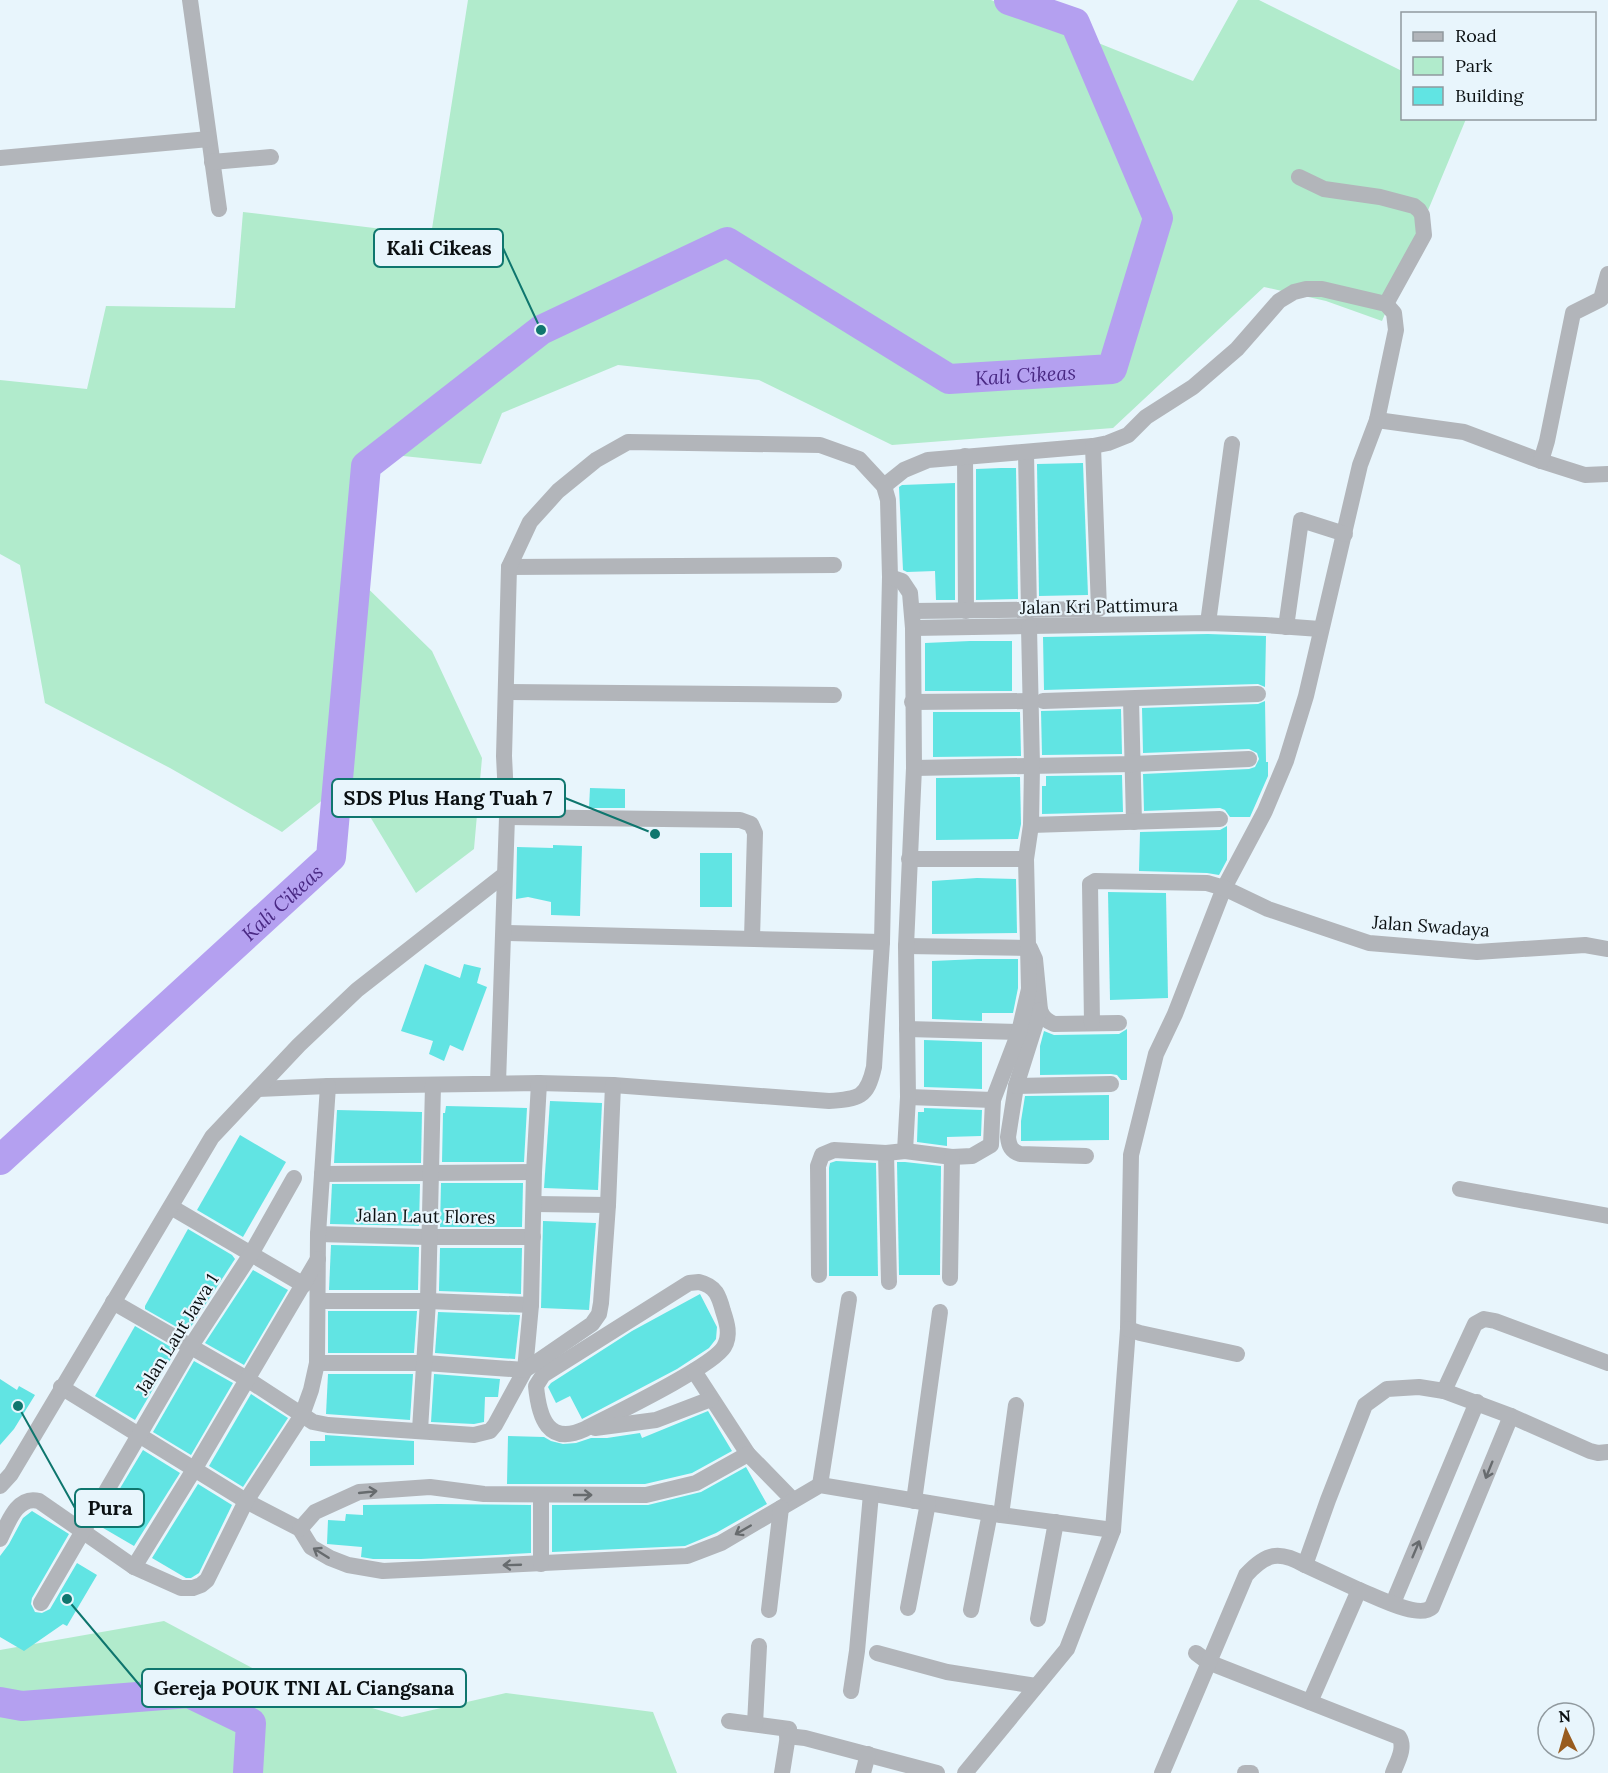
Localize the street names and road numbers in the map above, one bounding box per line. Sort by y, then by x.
street label: Jalan Kri Pattimura [1019,593,1178,619]
street label: Jalan Swadaya [1370,910,1491,942]
street label: Jalan Laut Flores [355,1203,496,1229]
street label: Jalan Laut Jawa 1 [130,1269,223,1400]

